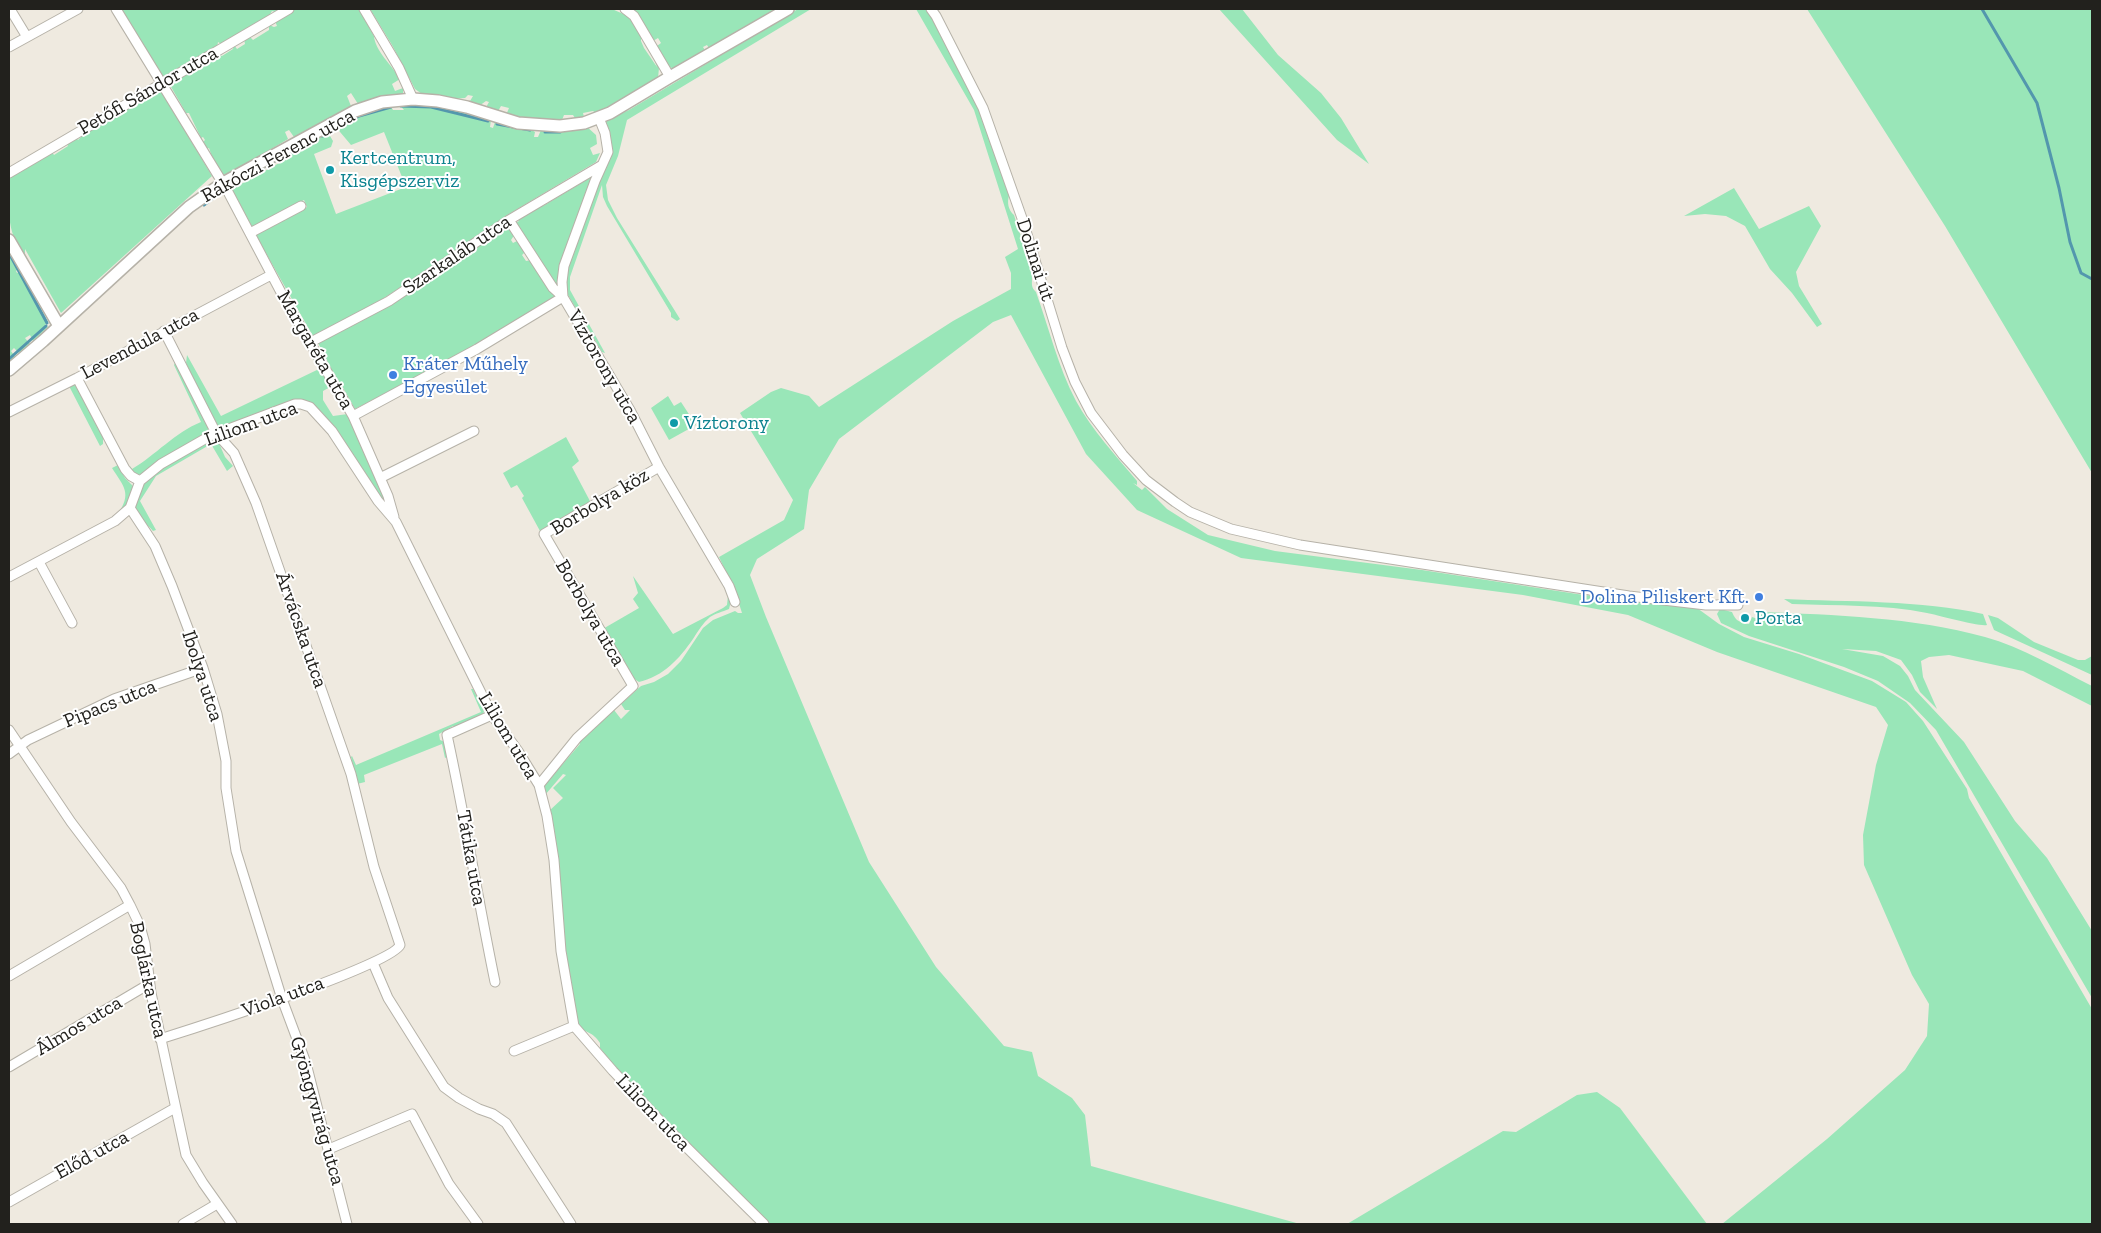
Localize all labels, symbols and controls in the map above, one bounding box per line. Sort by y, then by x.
street label: Petőfi Sándor utca [74,41,222,141]
street label: Rákóczi Ferenc utca [197,104,359,208]
place label: Kertcentrum, Kisgépszerviz [340,146,459,193]
marker: Kertcentrum, Kisgépszerviz [324,164,336,176]
street label: Szarkaláb utca [398,210,516,300]
street label: Dolinai út [1010,216,1060,304]
street label: Margaréta utca [271,286,359,414]
street label: Levendula utca [77,303,203,385]
street label: Víztorony utca [562,306,646,428]
place label: Kráter Műhely Egyesület [403,352,528,399]
marker: Kráter Műhely Egyesület [387,369,399,381]
street label: Liliom utca [201,396,301,452]
place label: Víztorony [684,411,769,435]
marker: Víztorony [668,417,680,429]
street label: Borbolya köz [546,463,654,541]
street label: Borbolya utca [550,556,630,670]
street label: Árvácska utca [270,569,332,691]
place label: Dolina Piliskert Kft. [1581,585,1749,609]
marker: Dolina Piliskert Kft. [1753,591,1765,603]
place label: Porta [1755,606,1802,630]
marker: Porta [1739,612,1751,624]
street label: Ibolya utca [176,627,228,725]
street label: Pipacs utca [60,675,160,733]
street label: Liliom utca [473,688,543,784]
street label: Tátika utca [451,808,491,908]
street label: Boglárka utca [124,919,172,1041]
street label: Viola utca [239,971,327,1023]
street label: Álmos utca [31,991,127,1061]
street label: Gyöngyvirág utca [284,1034,350,1188]
street label: Liliom utca [611,1070,695,1156]
street label: Előd utca [51,1125,133,1185]

